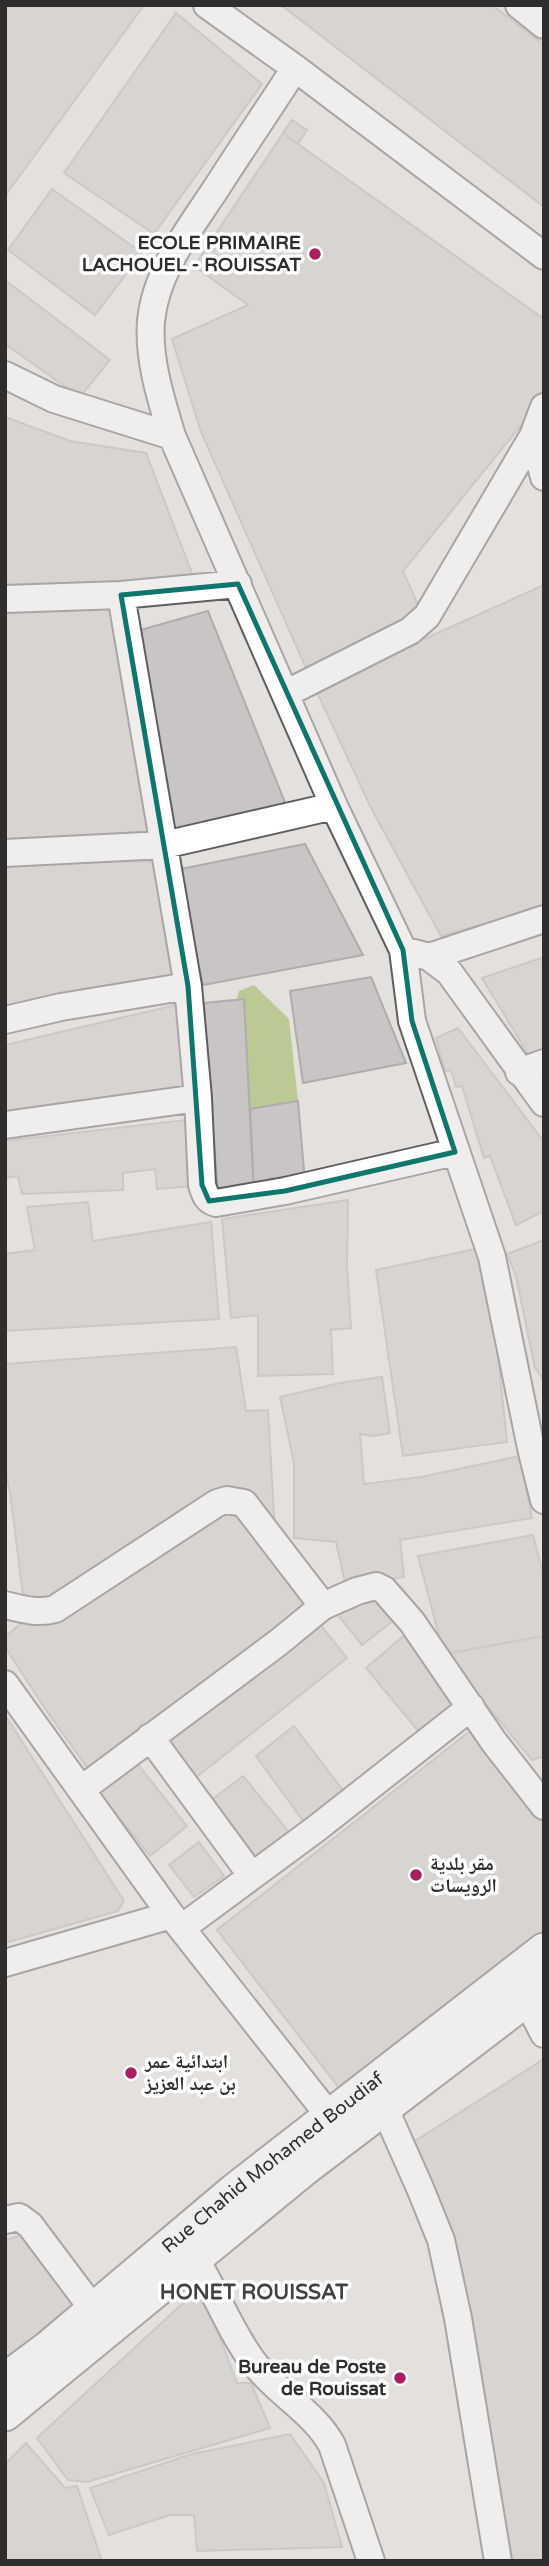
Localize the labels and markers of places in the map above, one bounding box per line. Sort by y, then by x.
place label: ECOLE PRIMAIRE LACHOUEL - ROUISSAT [82,232,301,276]
marker: ECOLE PRIMAIRE LACHOUEL - ROUISSAT [307,246,323,262]
place label: مقر بلدية الرويسات [430,1853,497,1897]
marker: مقر بلدية الرويسات [408,1867,424,1883]
place label: ابتدائية عمر بن عبد العزيز [144,2051,236,2095]
marker: ابتدائية عمر بن عبد العزيز [123,2065,139,2081]
place label: Bureau de Poste de Rouissat [238,2356,387,2400]
marker: Bureau de Poste de Rouissat [392,2370,408,2386]

